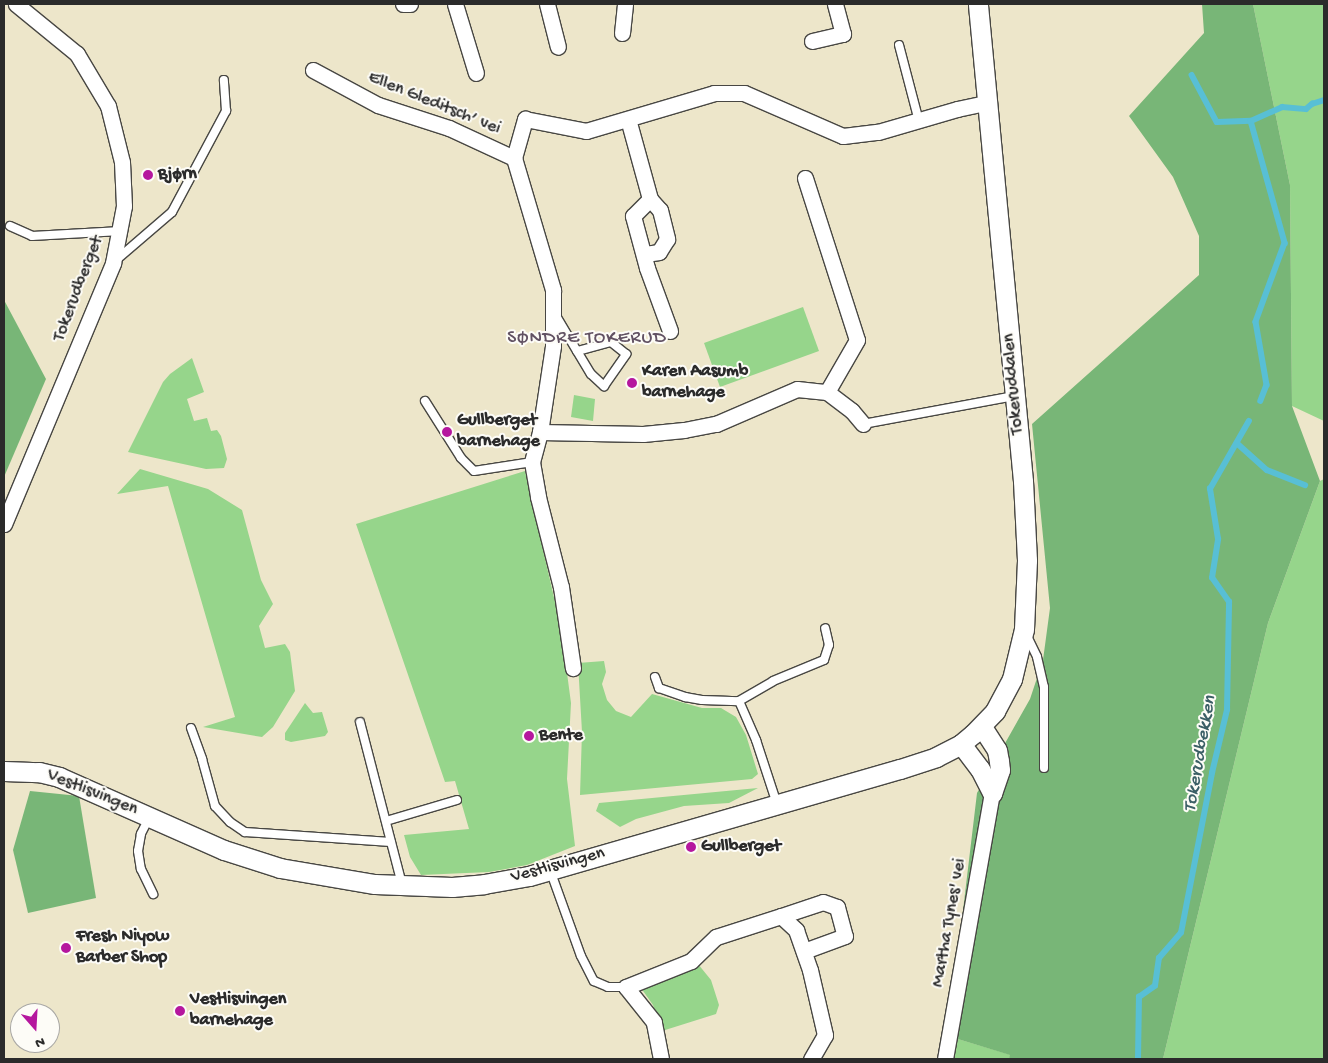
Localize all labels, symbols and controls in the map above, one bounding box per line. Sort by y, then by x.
street label: Ellen Gleditsch’ vei [365,68,503,140]
place label: Bjørn [158,164,197,186]
marker: Bjørn [142,169,154,181]
street label: Tokerudberget [49,233,109,345]
district label: SØNDRE TOKERUD [505,328,669,350]
street label: Tokeruddalen [999,333,1029,435]
place label: Karen Aasumb barnehage [642,362,748,404]
marker: Karen Aasumb barnehage [626,377,638,389]
place label: Gullberget barnehage [457,411,540,454]
marker: Gullberget barnehage [441,426,453,438]
water label: Tokerudbekken [1180,694,1222,814]
place label: Bente [539,725,583,747]
marker: Bente [523,730,535,742]
street label: Vestlisvingen [43,765,141,821]
place label: Gullberget [701,836,781,858]
marker: Gullberget [685,841,697,853]
street label: Vestlisvingen [509,843,607,889]
street label: Martha Tynes' vei [928,857,972,989]
place label: Fresh Niyow Barber Shop [76,927,169,970]
marker: Fresh Niyow Barber Shop [60,942,72,954]
place label: Vestlisvingen barnehage [190,990,286,1032]
north arrow [10,1003,60,1053]
marker: Vestlisvingen barnehage [174,1005,186,1017]
text: N [33,1032,47,1051]

